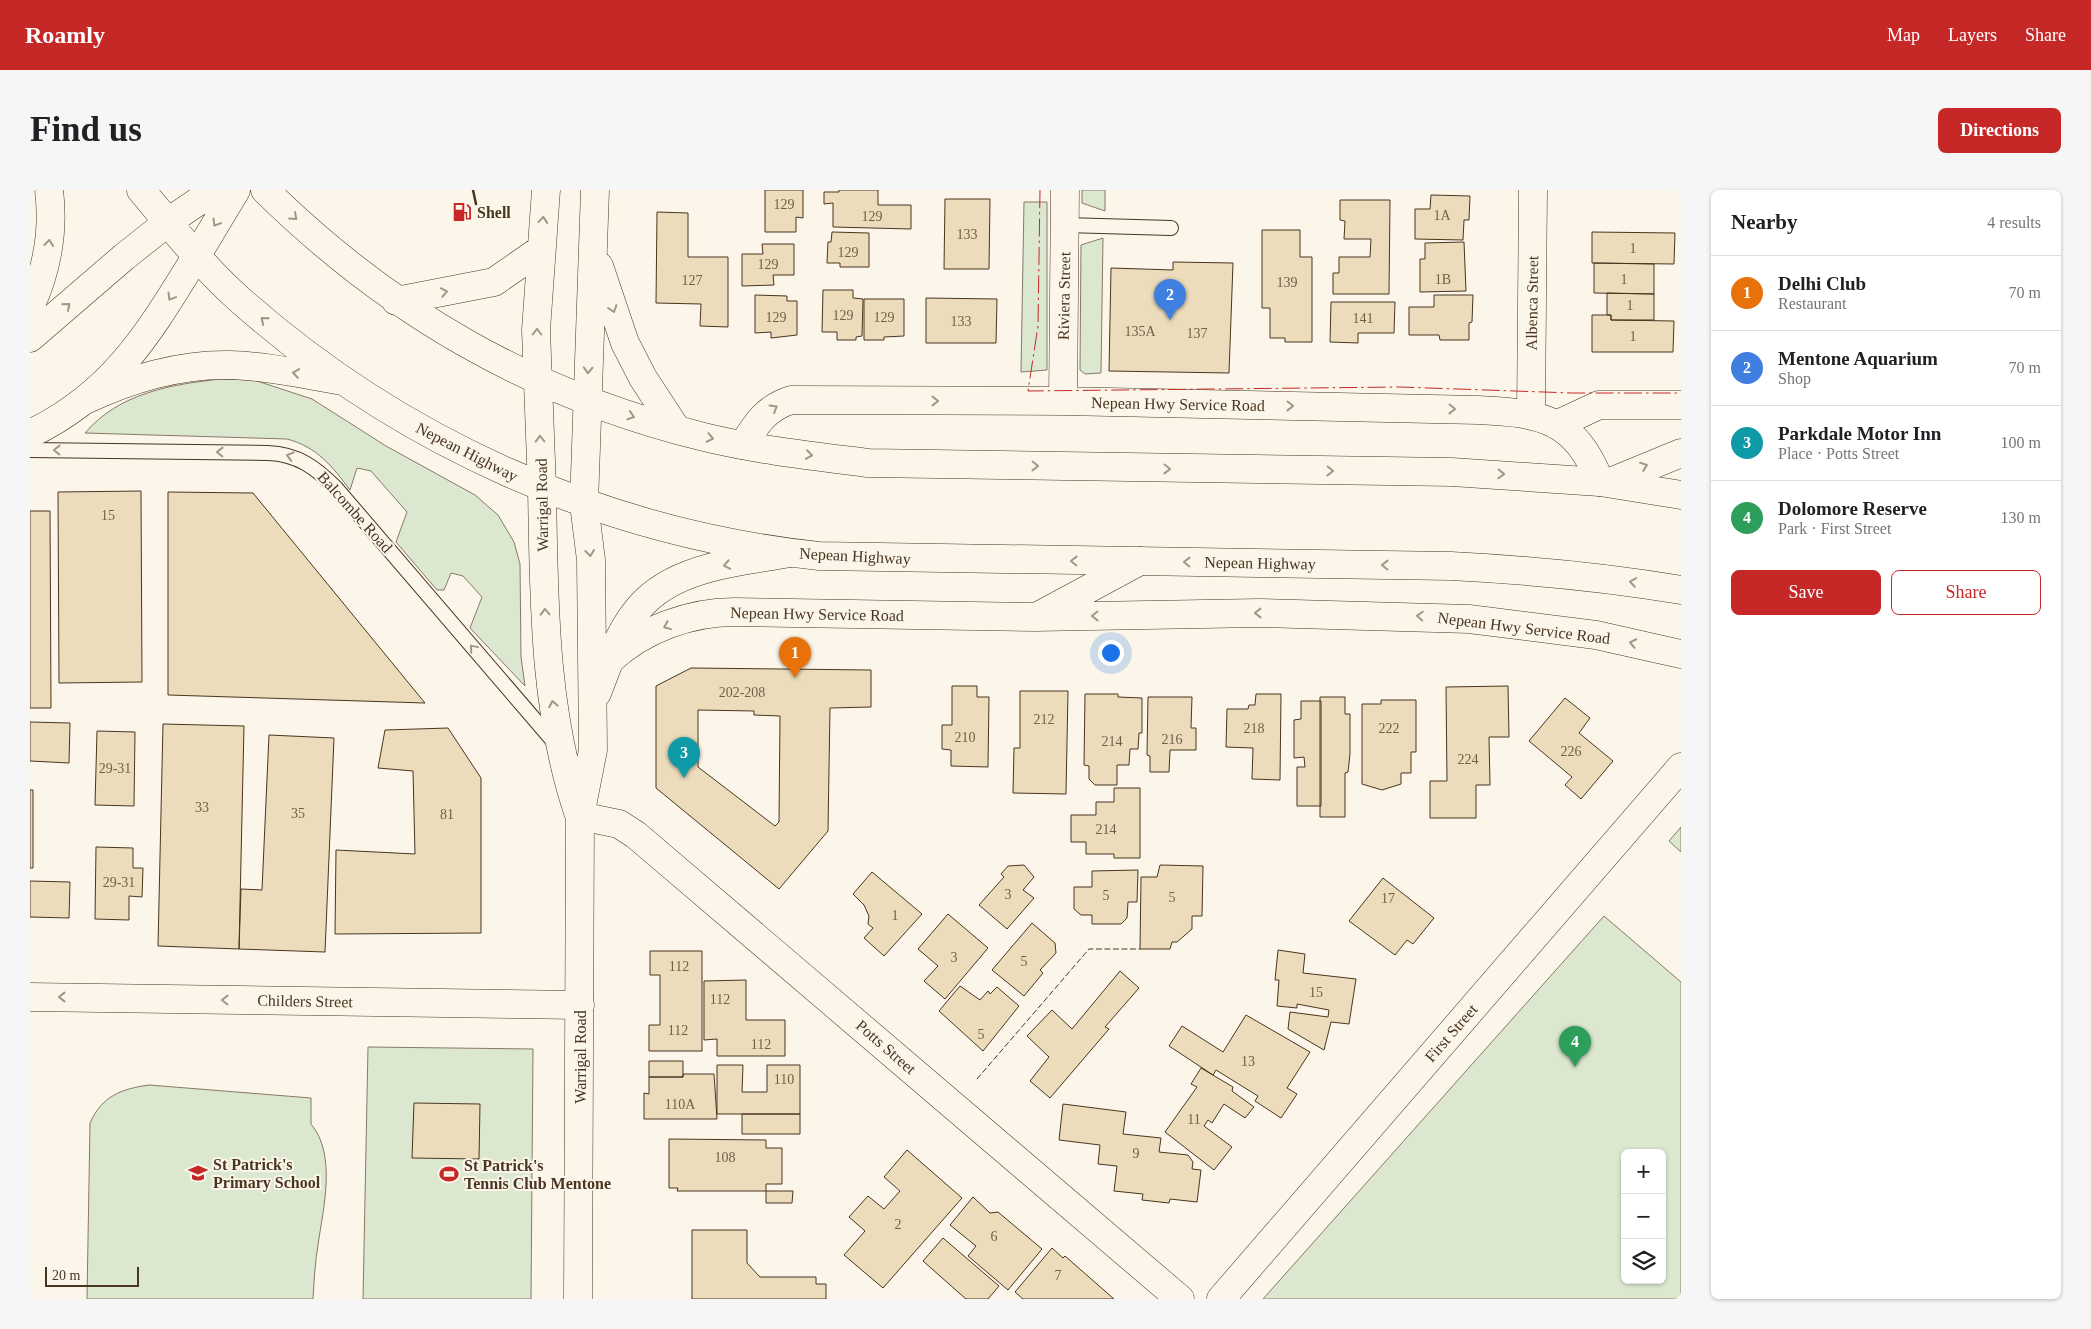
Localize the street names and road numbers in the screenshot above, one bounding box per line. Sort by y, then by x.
street label: Riviera Street [1055,251,1073,340]
street label: Albenca Street [1523,255,1541,350]
street label: Nepean Hwy Service Road [1091,394,1265,415]
street label: Nepean Highway [413,419,521,486]
street label: Warrigal Road [533,458,552,552]
street label: Balcombe Road [314,468,396,556]
street label: Nepean Highway [799,545,911,568]
street label: Nepean Highway [1204,554,1316,573]
street label: Nepean Hwy Service Road [730,604,904,625]
street label: Nepean Hwy Service Road [1437,609,1611,648]
street label: Childers Street [257,992,353,1010]
street label: First Street [1421,1000,1481,1065]
street label: Warrigal Road [572,1010,590,1104]
street label: Potts Street [853,1017,920,1078]

